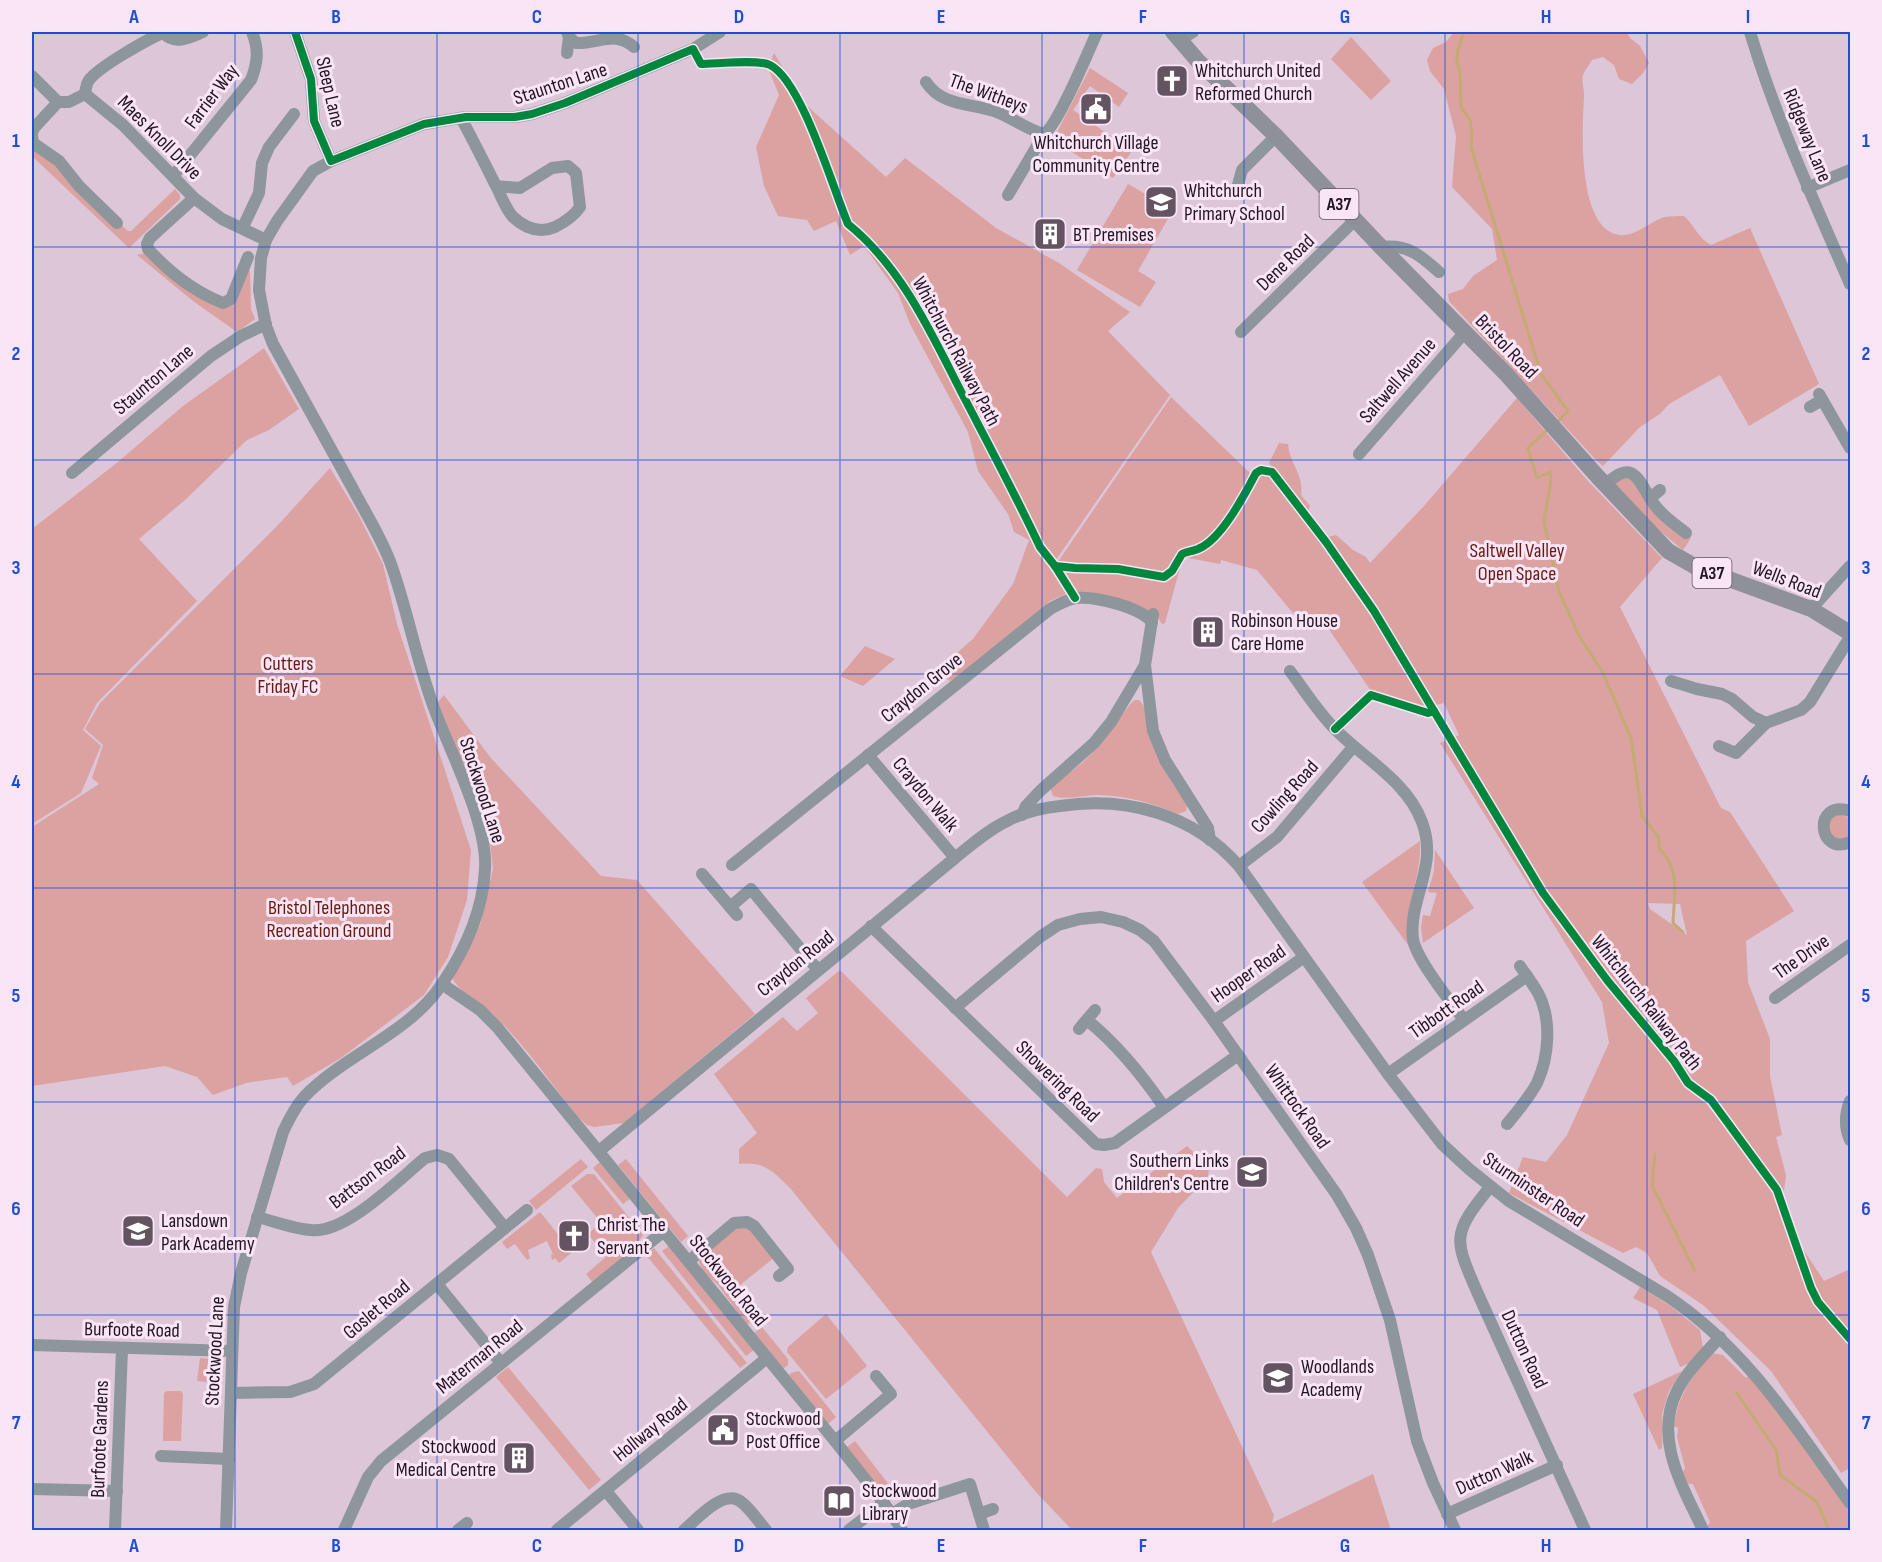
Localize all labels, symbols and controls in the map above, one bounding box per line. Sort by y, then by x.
text: A [128,5,139,29]
text: B [331,5,341,29]
text: C [532,5,542,29]
text: D [734,5,744,29]
text: E [937,5,945,29]
text: F [1139,5,1147,29]
text: G [1340,5,1350,29]
text: H [1541,5,1551,29]
text: I [1746,5,1750,29]
street label: Sleep Lane [310,55,350,130]
street label: Staunton Lane [510,58,610,110]
street label: Farrier Way [180,59,244,134]
place label: Whitchurch United Reformed Church [1195,59,1321,106]
church icon: Whitchurch United Reformed Church [1154,63,1190,99]
street label: The Witheys [946,69,1031,119]
street label: Ridgeway Lane [1778,85,1837,185]
street label: Maes Knoll Drive [112,91,206,185]
public building icon: Whitchurch Village Community Centre [1078,91,1114,127]
text: 1 [12,129,20,153]
text: 1 [1862,129,1870,153]
place label: Whitchurch Village Community Centre [1033,131,1160,178]
place label: Whitchurch Primary School [1184,179,1285,226]
school or university icon: Whitchurch Primary School [1143,184,1179,220]
road number: A37 [1320,189,1358,219]
building icon: BT Premises [1032,216,1068,252]
place label: BT Premises [1073,223,1154,247]
street label: Dene Road [1252,229,1320,296]
street label: Whitchurch Railway Path [907,273,1006,430]
street label: Bristol Road [1470,310,1543,384]
street label: Saltwell Avenue [1354,333,1441,428]
street label: Staunton Lane [109,339,199,420]
text: 2 [12,342,20,366]
text: 2 [1862,342,1870,366]
park label: Saltwell Valley Open Space [1469,539,1565,586]
text: 3 [12,556,21,580]
street label: Wells Road [1749,556,1824,604]
text: 3 [1862,556,1871,580]
road number: A37 [1692,558,1732,588]
place label: Robinson House Care Home [1231,609,1338,656]
building icon: Robinson House Care Home [1190,614,1226,650]
street label: Craydon Grove [876,648,967,728]
park label: Cutters Friday FC [257,652,319,699]
street label: Stockwood Lane [454,735,510,846]
street label: Craydon Walk [887,752,964,837]
street label: Cowling Road [1246,755,1324,838]
text: 4 [11,770,21,794]
text: 4 [1861,770,1871,794]
park label: Bristol Telephones Recreation Ground [267,896,391,943]
street label: Craydon Road [752,926,839,1002]
street label: The Drive [1769,929,1834,985]
street label: Whitchurch Railway Path [1586,930,1707,1075]
street label: Hooper Road [1207,940,1290,1008]
street label: Tibbott Road [1405,975,1488,1044]
text: 5 [12,984,21,1008]
text: 5 [1862,984,1871,1008]
street label: Showering Road [1010,1036,1104,1128]
street label: Whittock Road [1259,1060,1335,1153]
street label: Battson Road [325,1141,410,1214]
street label: Sturminster Road [1478,1147,1589,1233]
place label: Southern Links Children's Centre [1114,1149,1229,1196]
school or university icon: Southern Links Children's Centre [1234,1154,1270,1190]
text: 6 [11,1197,21,1221]
text: 6 [1861,1197,1871,1221]
place label: Lansdown Park Academy [161,1209,255,1256]
school or university icon: Lansdown Park Academy [120,1213,156,1249]
place label: Christ The Servant [597,1213,666,1260]
church icon: Christ The Servant [556,1218,592,1254]
street label: Stockwood Road [684,1230,772,1331]
street label: Goslet Road [338,1275,415,1345]
street label: Stockwood Lane [200,1296,230,1406]
street label: Dutton Road [1496,1306,1553,1392]
street label: Materman Road [431,1314,528,1399]
street label: Burfoote Road [84,1317,180,1343]
place label: Woodlands Academy [1300,1355,1374,1402]
school or university icon: Woodlands Academy [1260,1360,1296,1396]
street label: Burfoote Gardens [86,1380,114,1498]
street label: Hollway Road [609,1393,693,1467]
place label: Stockwood Post Office [746,1407,821,1454]
text: 7 [12,1411,21,1435]
text: 7 [1862,1411,1871,1435]
public building icon: Stockwood Post Office [705,1412,741,1448]
place label: Stockwood Medical Centre [396,1435,496,1482]
building icon: Stockwood Medical Centre [501,1440,537,1476]
street label: Dutton Walk [1452,1445,1537,1501]
place label: Stockwood Library [862,1479,937,1526]
library icon: Stockwood Library [821,1483,857,1519]
text: A [128,1534,139,1558]
text: B [331,1534,341,1558]
text: C [532,1534,542,1558]
text: D [734,1534,744,1558]
text: E [937,1534,945,1558]
text: F [1139,1534,1147,1558]
text: G [1340,1534,1350,1558]
text: H [1541,1534,1551,1558]
text: I [1746,1534,1750,1558]

